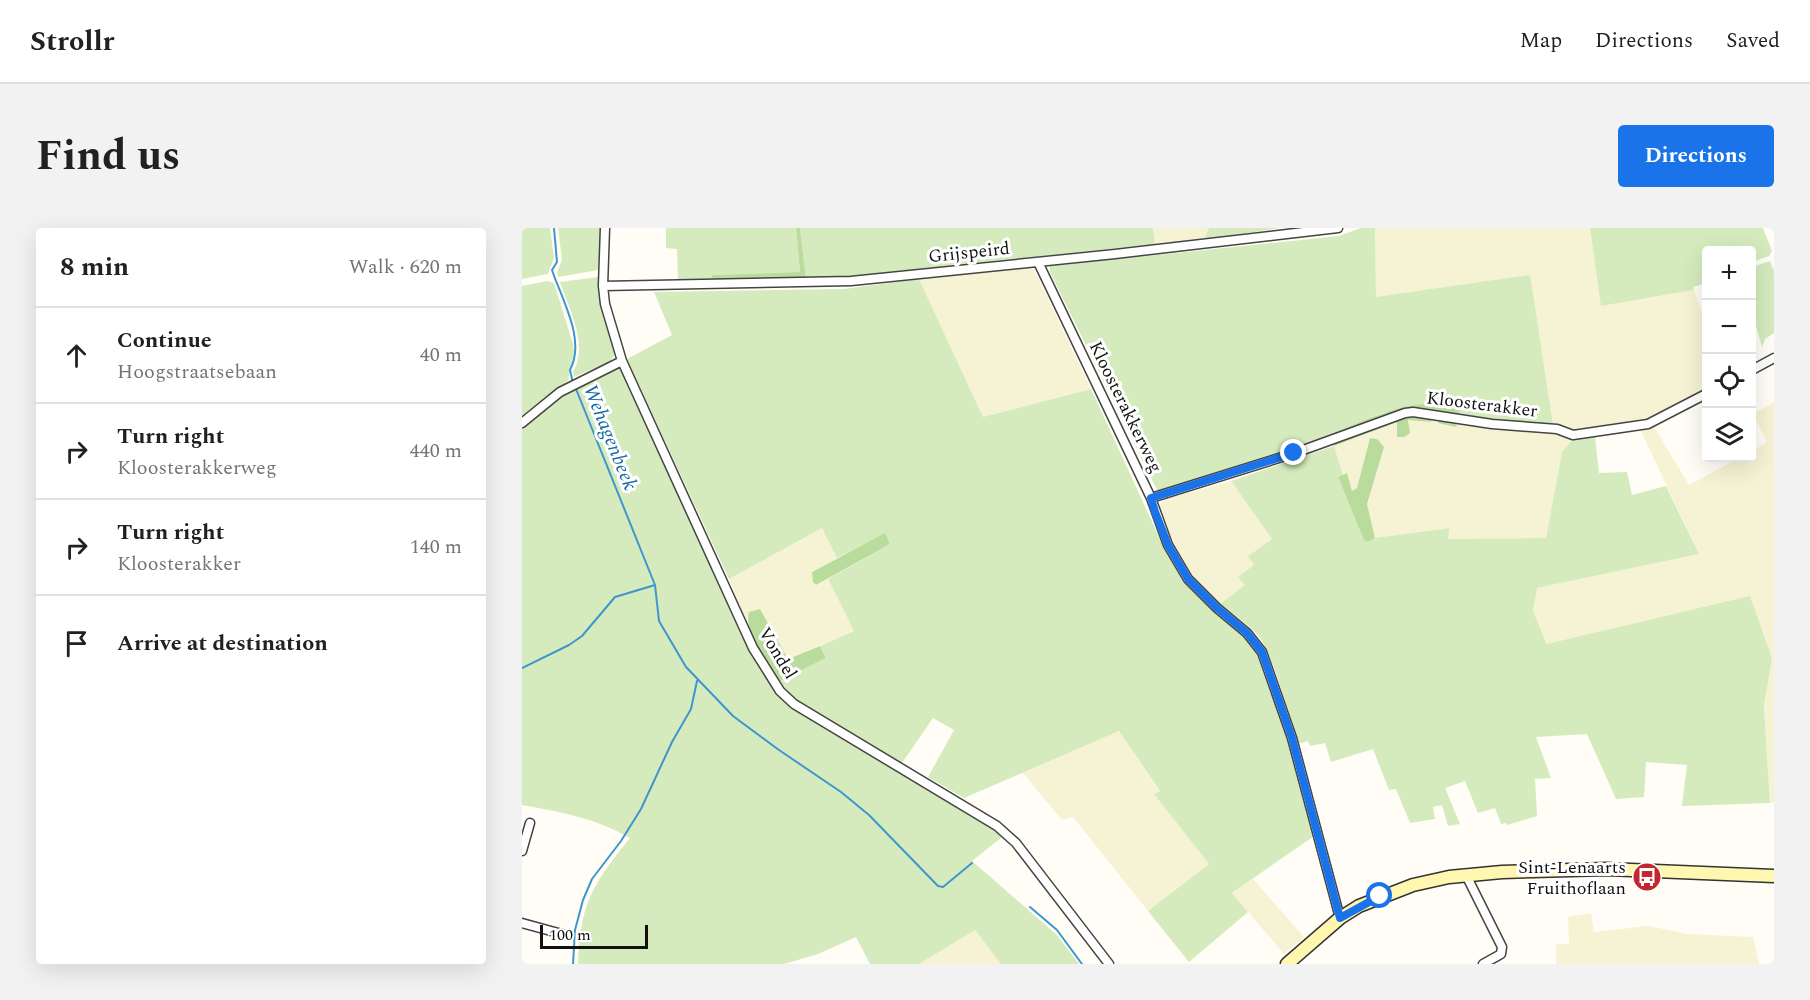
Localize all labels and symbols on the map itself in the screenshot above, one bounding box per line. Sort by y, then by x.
street label: Grijspeird [927,235,1011,270]
street label: Kloosterakkerweg [1082,337,1169,478]
water label: Wehagenbeek [575,380,645,495]
street label: Kloosterakker [1425,384,1539,425]
route end [1280,439,1306,465]
street label: Vondel [751,622,804,685]
place label: Sint-Lenaarts Fruithoflaan [1518,854,1626,902]
bus stop icon: Sint-Lenaarts Fruithoflaan [1631,861,1663,893]
route start [1366,882,1392,908]
scale bar [540,922,648,950]

